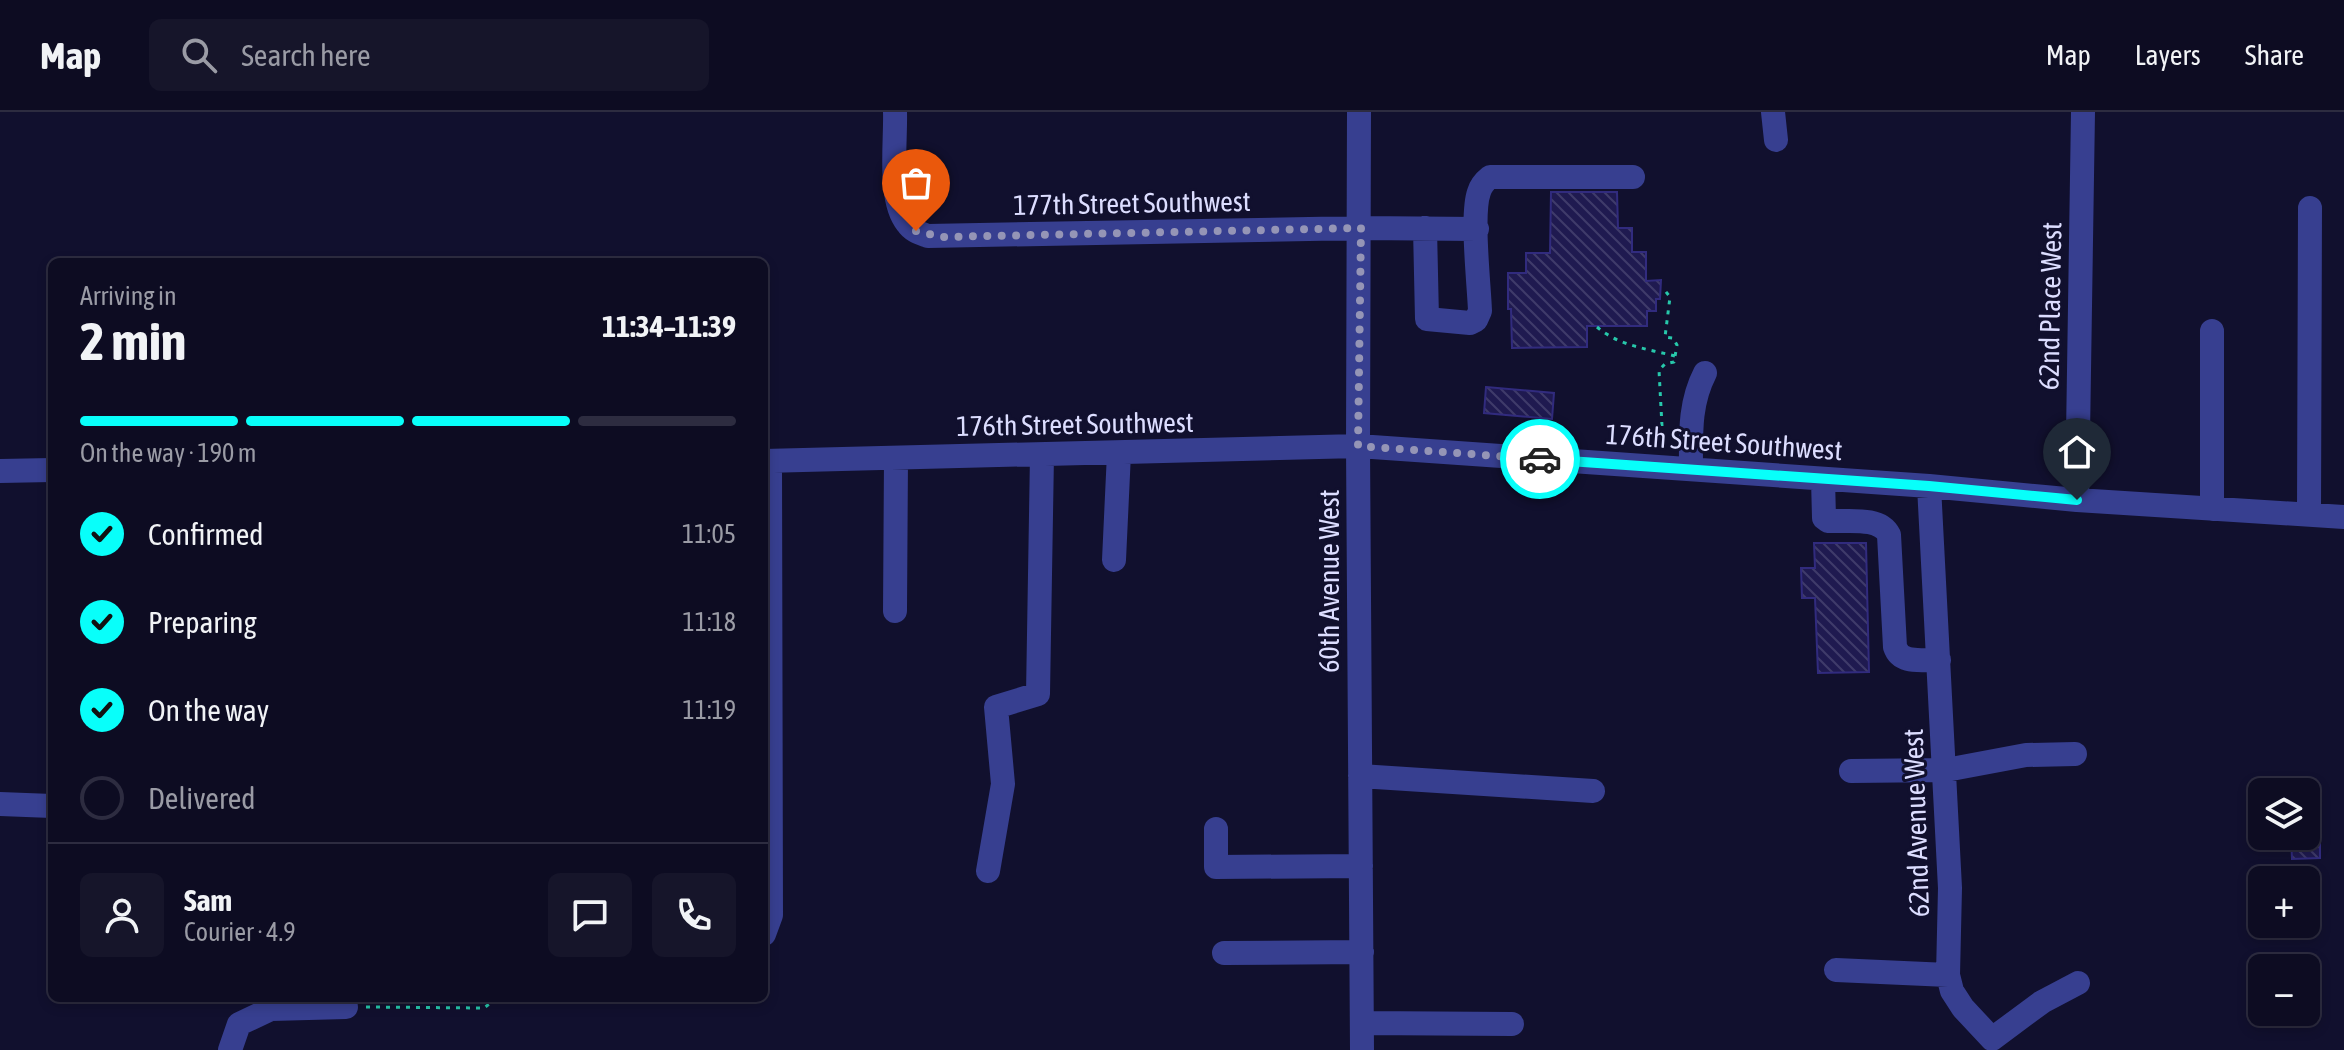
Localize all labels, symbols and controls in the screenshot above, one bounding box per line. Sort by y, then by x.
search box [149,19,709,91]
icon: search [177,33,221,77]
text: Map [40,34,101,77]
text: Search here [241,38,371,72]
text: Map [2046,39,2091,71]
text: Layers [2135,39,2201,71]
text: Share [2245,39,2304,71]
pin [882,149,950,231]
icon: bag [894,161,938,205]
street label: 177th Street Southwest [1013,185,1251,221]
street label: 62nd Place West [2033,222,2067,390]
text: Arriving in [80,281,177,311]
text: 11:34–11:39 [602,309,736,343]
text: 2 min [80,311,186,371]
street label: 176th Street Southwest [956,406,1194,442]
street label: 176th Street Southwest [1604,418,1844,466]
pin [2043,418,2111,500]
courier [1500,419,1580,499]
icon: home [2055,430,2099,474]
icon: car [1518,437,1562,481]
text: On the way · 190 m [80,438,257,468]
street label: 60th Avenue West [1313,489,1345,673]
icon: check [80,512,124,556]
text: Confirmed [148,517,263,551]
text: 11:05 [682,519,736,549]
icon: check [80,600,124,644]
text: Preparing [148,605,257,639]
text: 11:18 [682,607,736,637]
icon: check [80,688,124,732]
text: On the way [148,693,269,727]
text: 11:19 [682,695,736,725]
street label: 62nd Avenue West [1897,728,1935,918]
map controls [2248,778,2320,1026]
button: layers [2248,778,2320,850]
text: Delivered [148,781,256,815]
button: + [2248,866,2320,938]
button: person [80,873,164,957]
button: chat [548,873,632,957]
button: phone [652,873,736,957]
text: Sam [184,883,232,917]
text: Courier · 4.9 [184,917,295,947]
button: − [2248,954,2320,1026]

